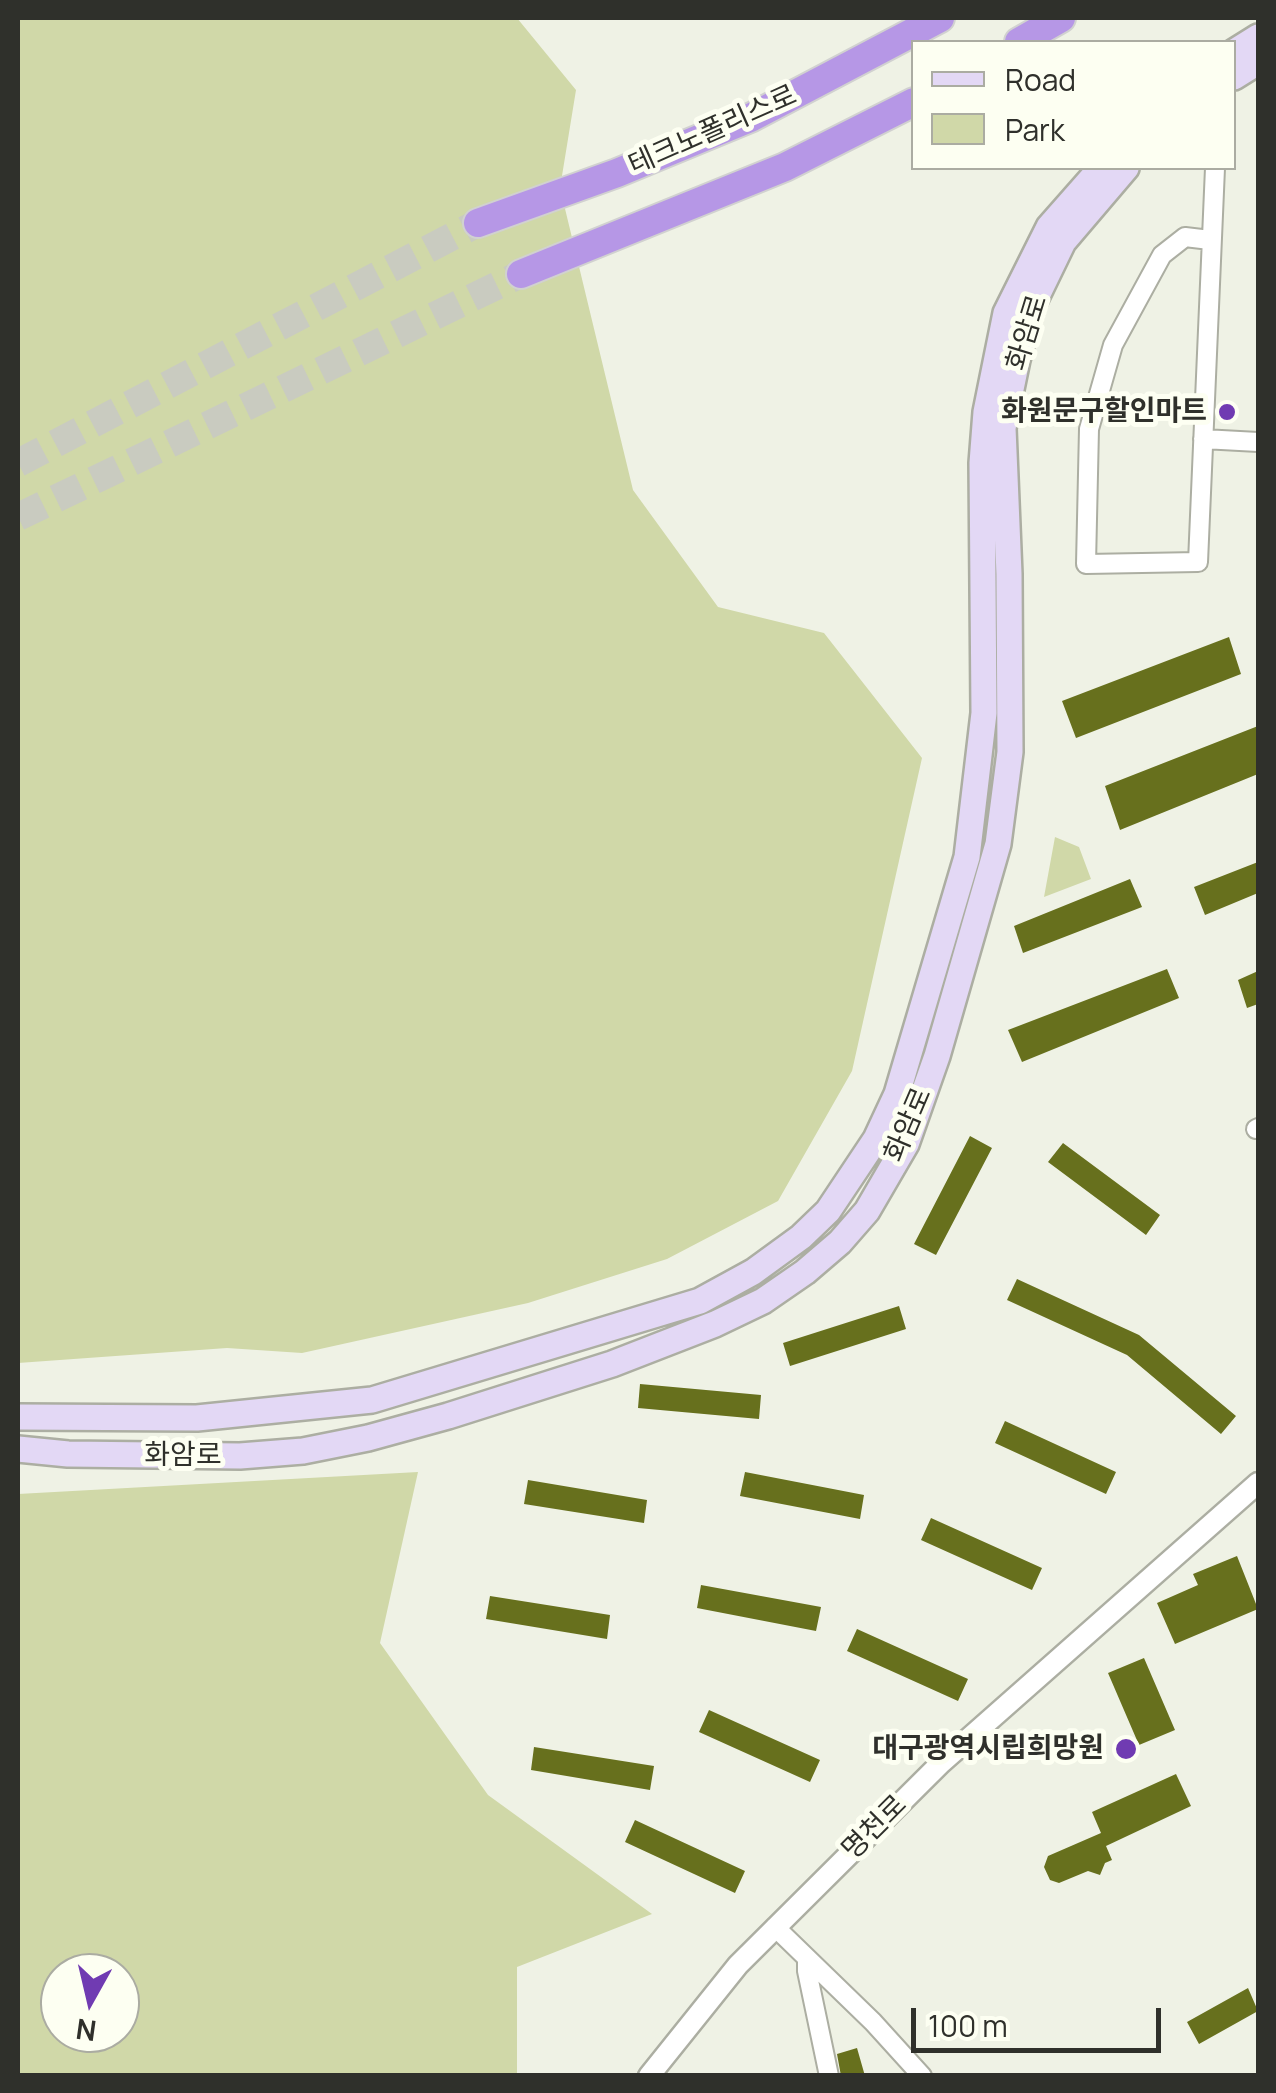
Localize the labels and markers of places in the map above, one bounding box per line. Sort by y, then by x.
place label: 화원문구할인마트 [1001,395,1207,429]
marker: 화원문구할인마트 [1216,401,1238,423]
place label: 대구광역시립희망원 [872,1732,1104,1766]
marker: 대구광역시립희망원 [1113,1736,1139,1762]

